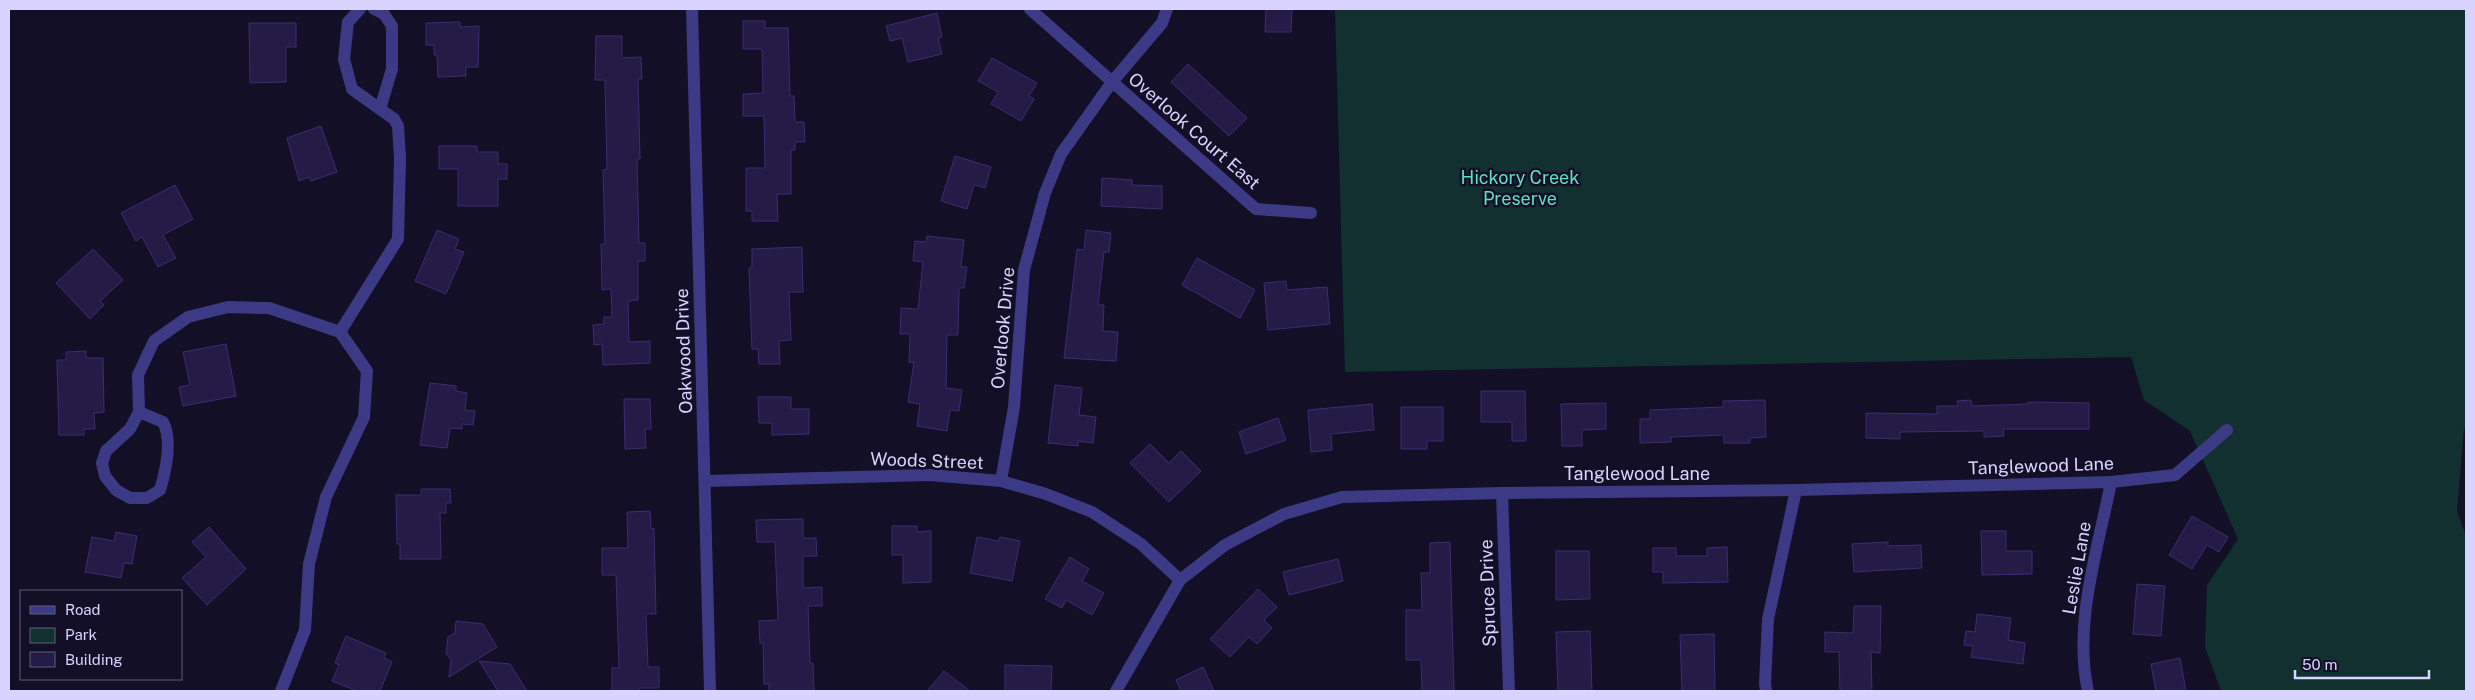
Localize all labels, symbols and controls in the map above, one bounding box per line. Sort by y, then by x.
street label: Overlook Court East [1124,68,1264,193]
park label: Hickory Creek Preserve [1461,167,1579,209]
street label: Overlook Drive [987,266,1018,390]
street label: Oakwood Drive [671,288,696,414]
street label: Woods Street [870,448,984,473]
street label: Tanglewood Lane [1968,452,2114,479]
street label: Tanglewood Lane [1564,463,1710,484]
street label: Leslie Lane [2058,520,2095,616]
street label: Spruce Drive [1475,539,1500,647]
legend [20,590,182,680]
text: Road [65,601,101,618]
text: Park [65,626,97,643]
scale bar [2295,648,2429,680]
text: Building [65,651,123,668]
text: 50 m [2302,656,2337,673]

